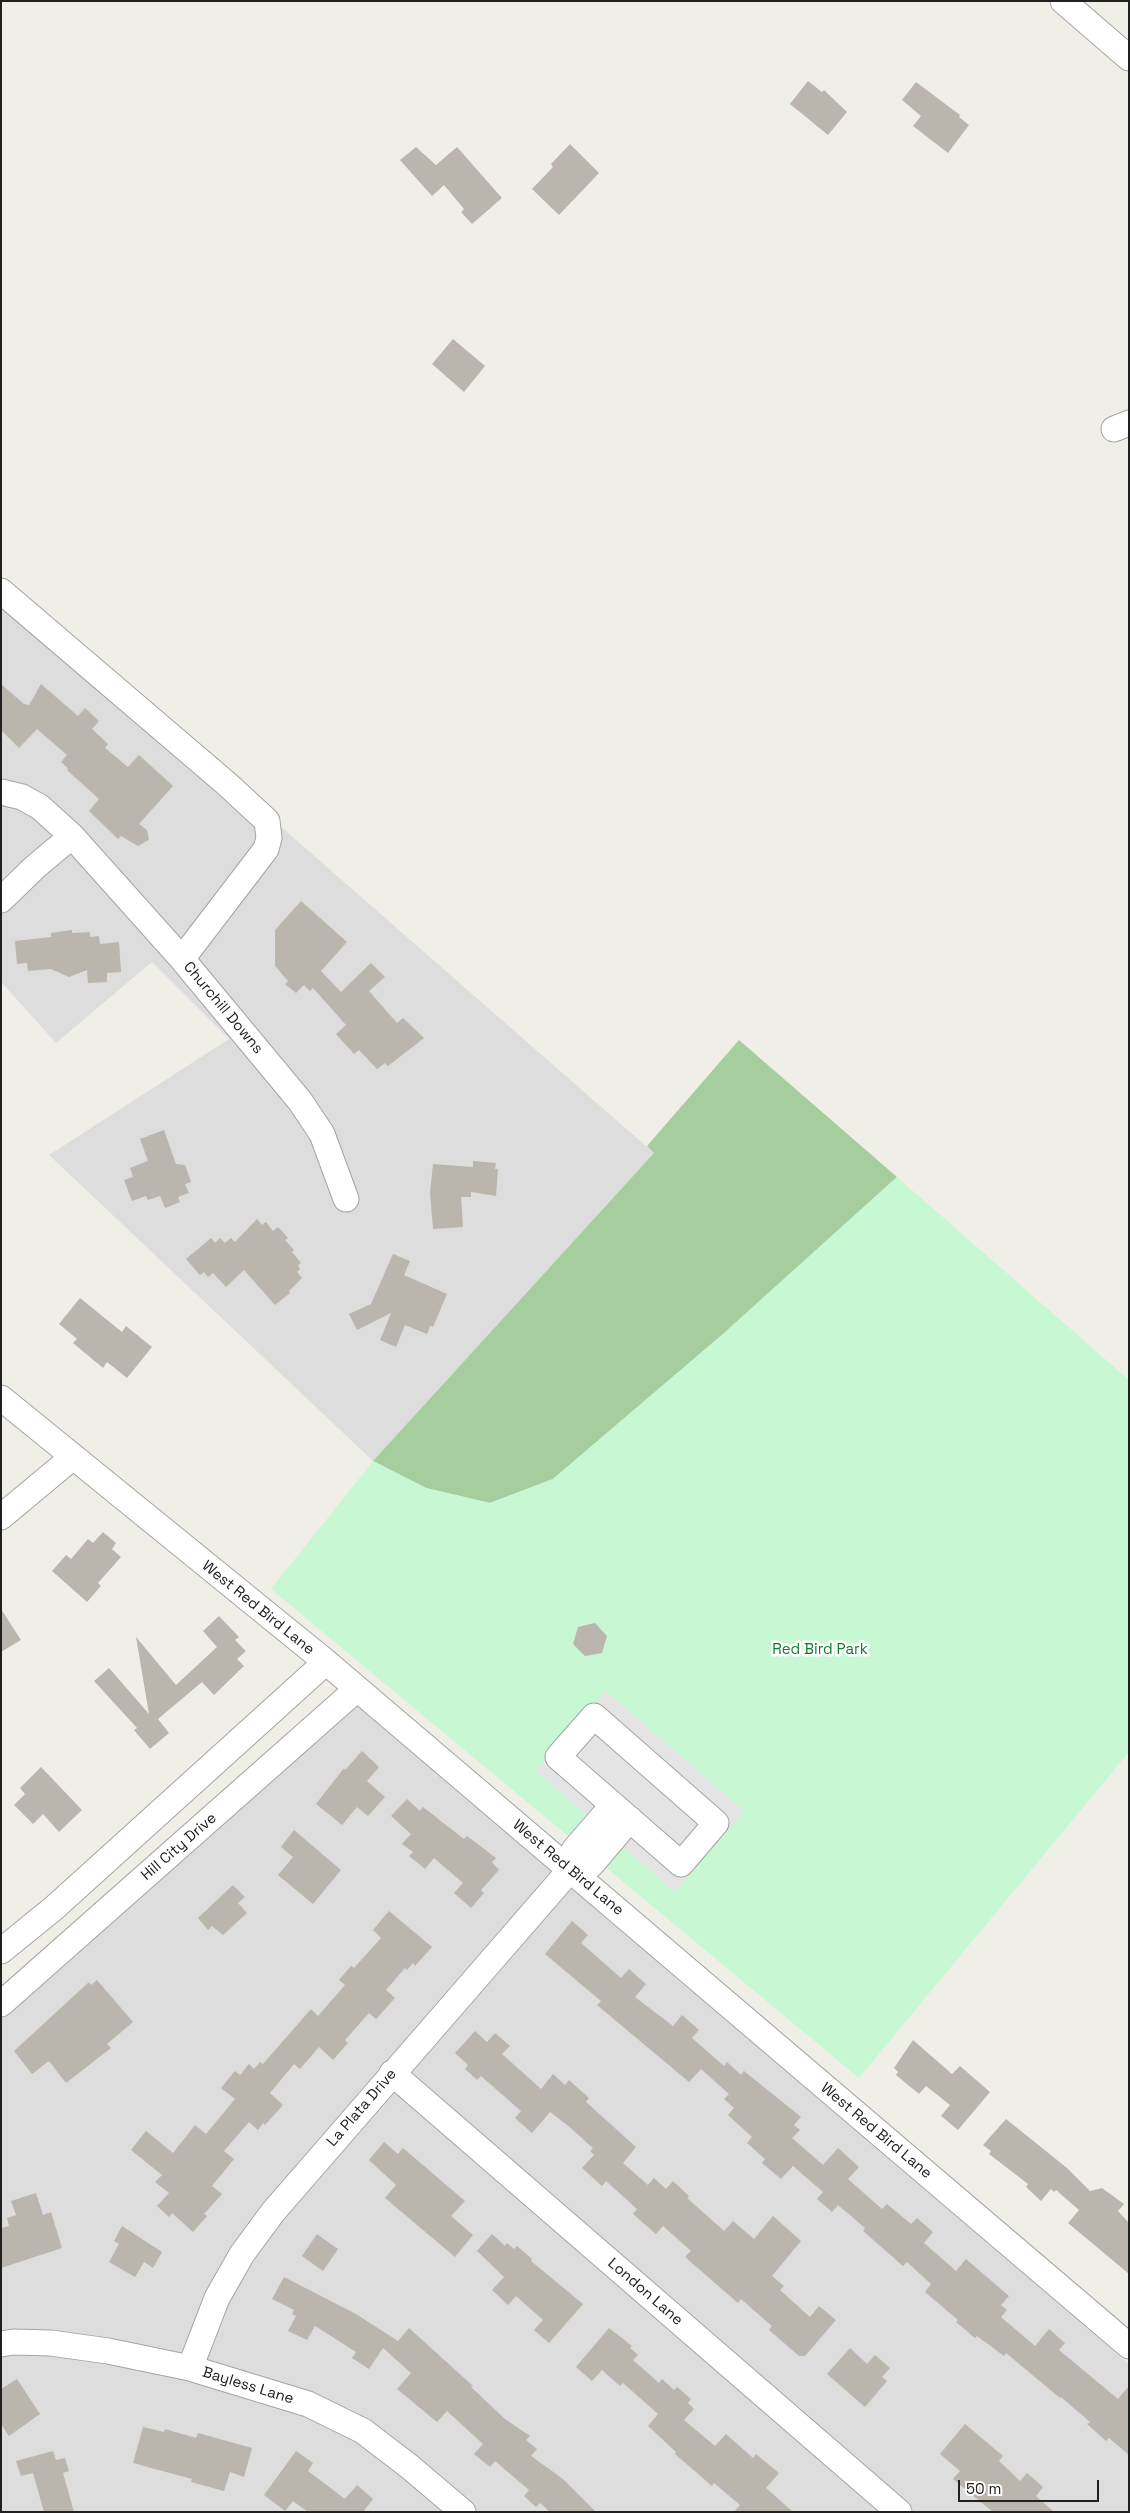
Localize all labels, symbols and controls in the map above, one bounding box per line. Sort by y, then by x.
street label: Churchill Downs [179,958,267,1058]
street label: West Red Bird Lane [198,1557,318,1659]
park label: Red Bird Park [772,1641,868,1659]
street label: Hill City Drive [138,1809,220,1885]
street label: West Red Bird Lane [509,1816,627,1920]
street label: La Plata Drive [323,2066,401,2150]
street label: West Red Bird Lane [817,2079,935,2183]
street label: London Lane [604,2255,686,2329]
street label: Bayless Lane [200,2364,296,2408]
scale bar [960,2470,1101,2502]
text: 50 m [966,2479,1001,2498]

